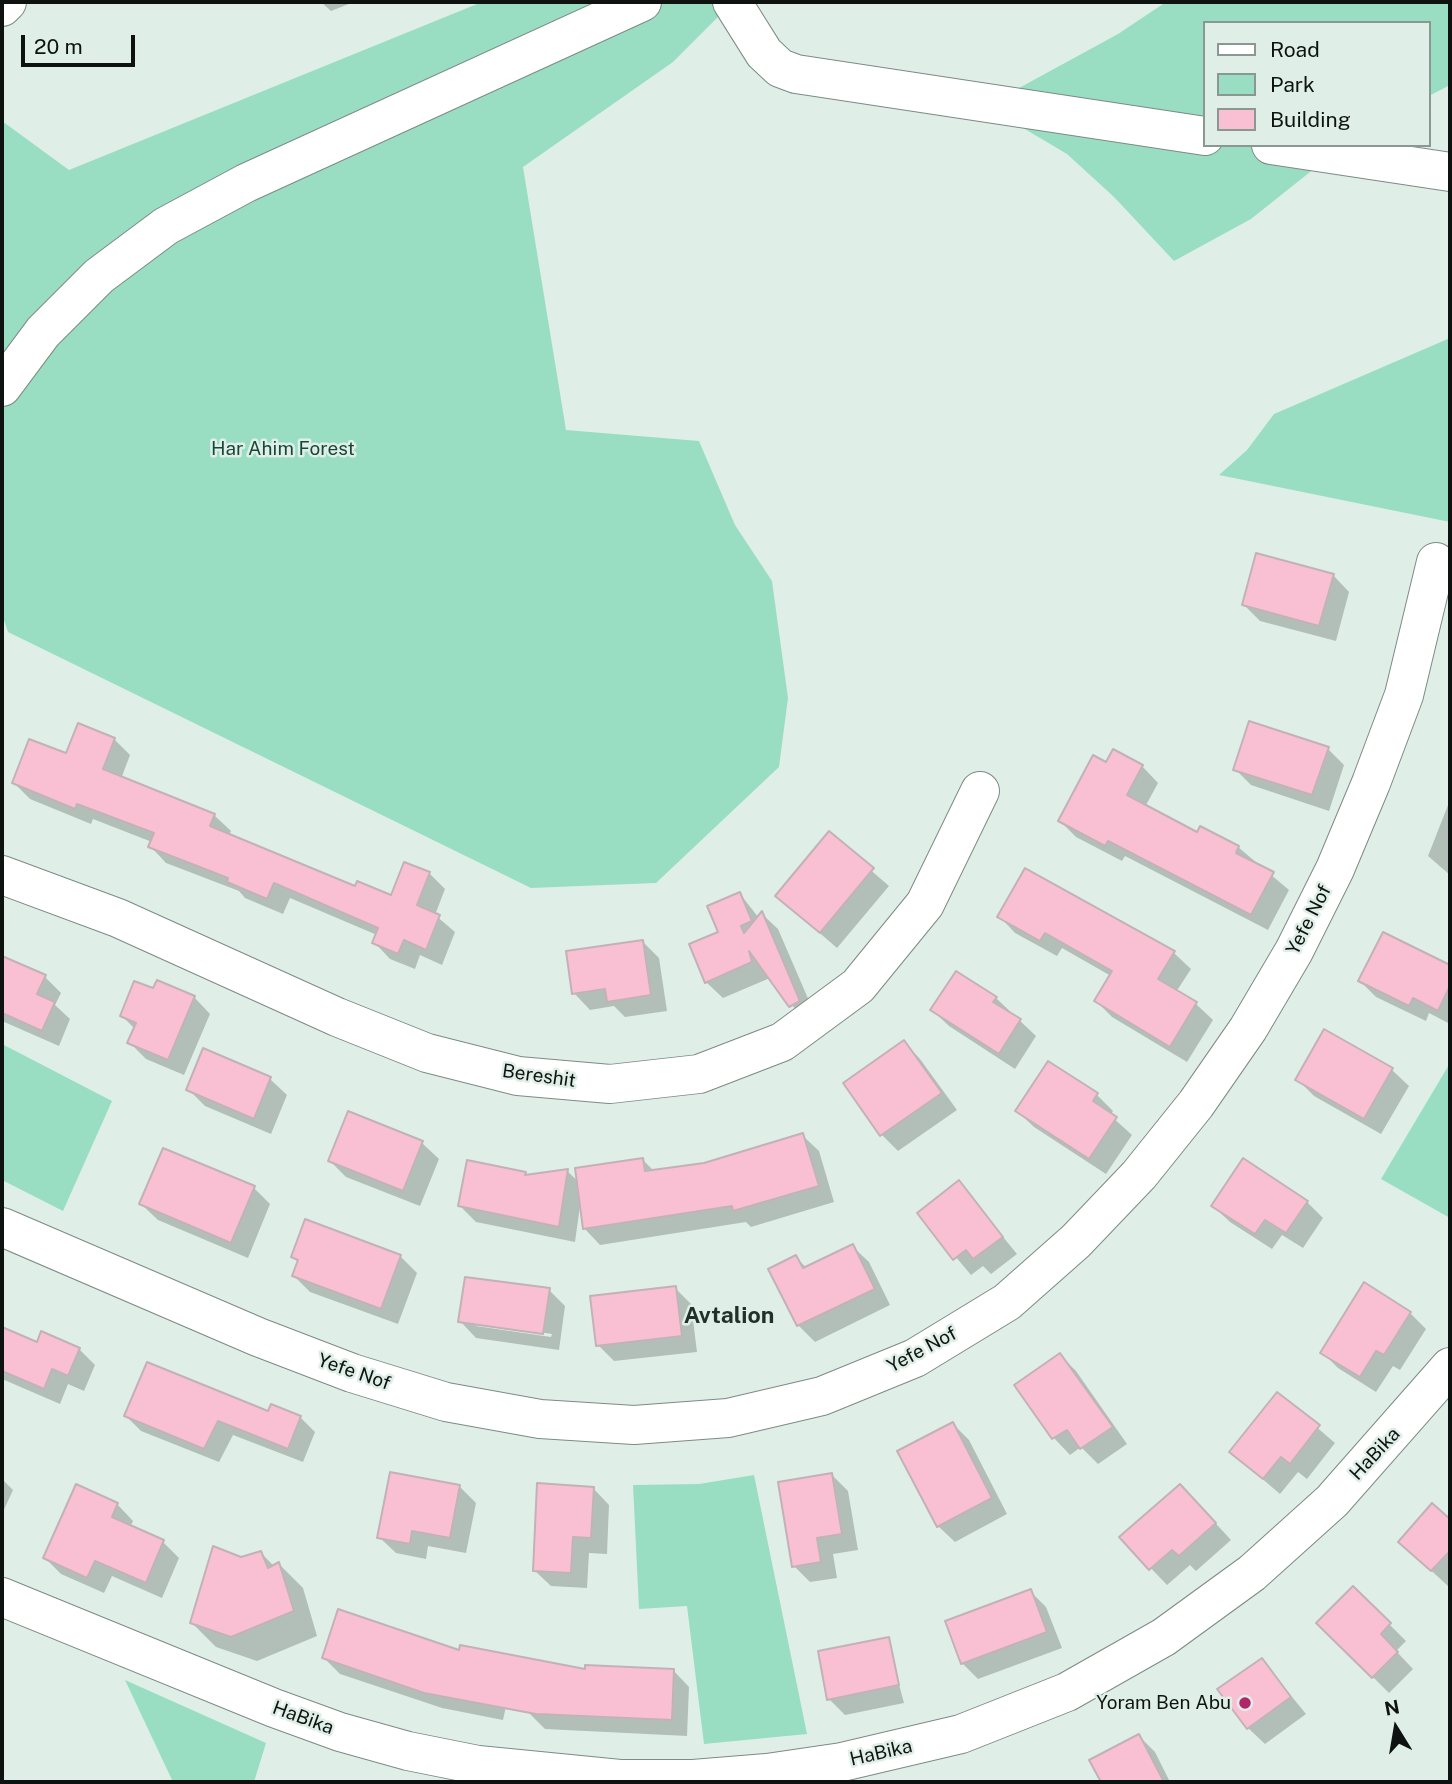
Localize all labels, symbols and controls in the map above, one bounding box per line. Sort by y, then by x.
scale bar [24,21,138,65]
legend [1204,21,1431,147]
text: 20 m [34,34,83,59]
text: Road [1270,37,1320,62]
text: Park [1270,72,1315,97]
text: Building [1270,107,1351,132]
park label: Har Ahim Forest [211,438,355,460]
street label: Yefe Nof [1282,881,1336,959]
street label: Bereshit [501,1060,577,1092]
district label: Avtalion [684,1302,774,1330]
street label: Yefe Nof [883,1322,961,1378]
street label: Yefe Nof [315,1349,393,1395]
street label: HaBika [1345,1423,1405,1485]
place label: Yoram Ben Abu [1096,1692,1231,1714]
north arrow [1361,1693,1431,1763]
marker: Yoram Ben Abu [1237,1695,1253,1711]
text: N [1383,1695,1401,1720]
street label: HaBika [269,1696,337,1740]
street label: HaBika [848,1735,914,1771]

